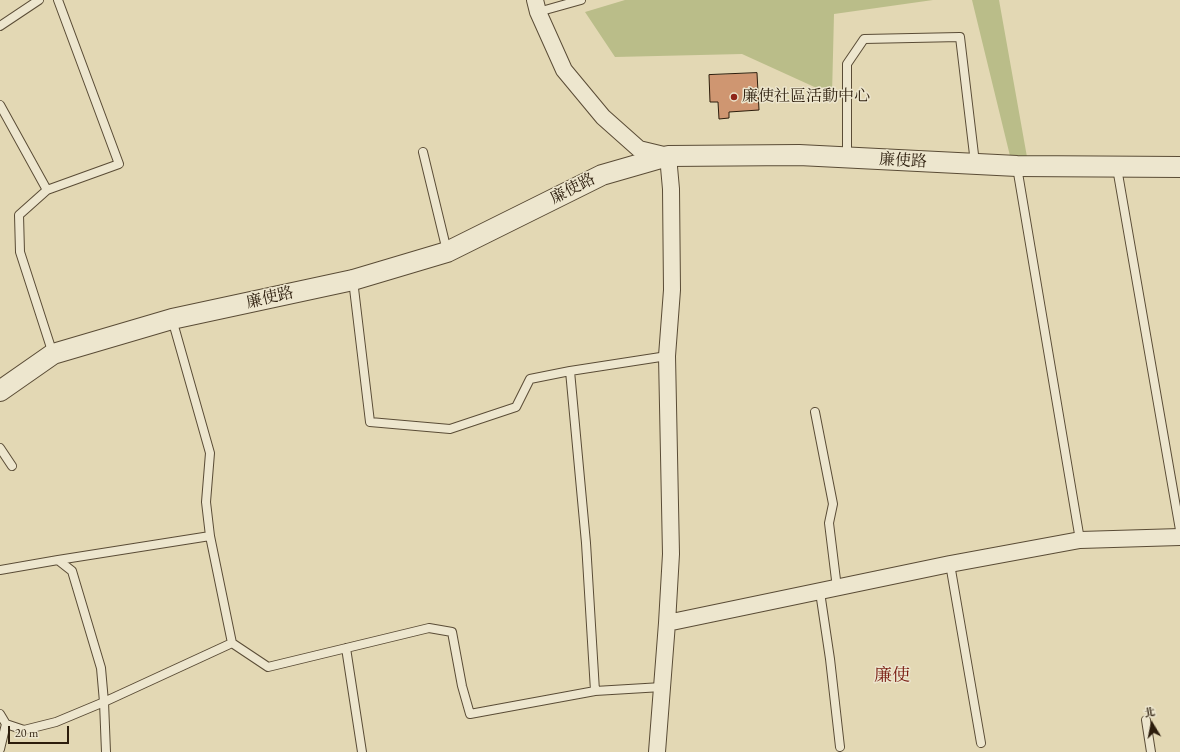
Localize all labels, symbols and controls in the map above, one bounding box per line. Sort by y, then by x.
place label: 廉使社區活動中心 [742,87,870,107]
marker: 廉使社區活動中心 [729,92,739,102]
street label: 廉使路 [879,150,927,172]
street label: 廉使路 [547,170,599,208]
street label: 廉使路 [244,283,296,313]
district label: 廉使 [874,665,910,687]
north arrow [1132,704,1172,744]
text: 北 [1143,704,1157,720]
scale bar [10,718,71,744]
text: 20 m [15,725,38,741]

